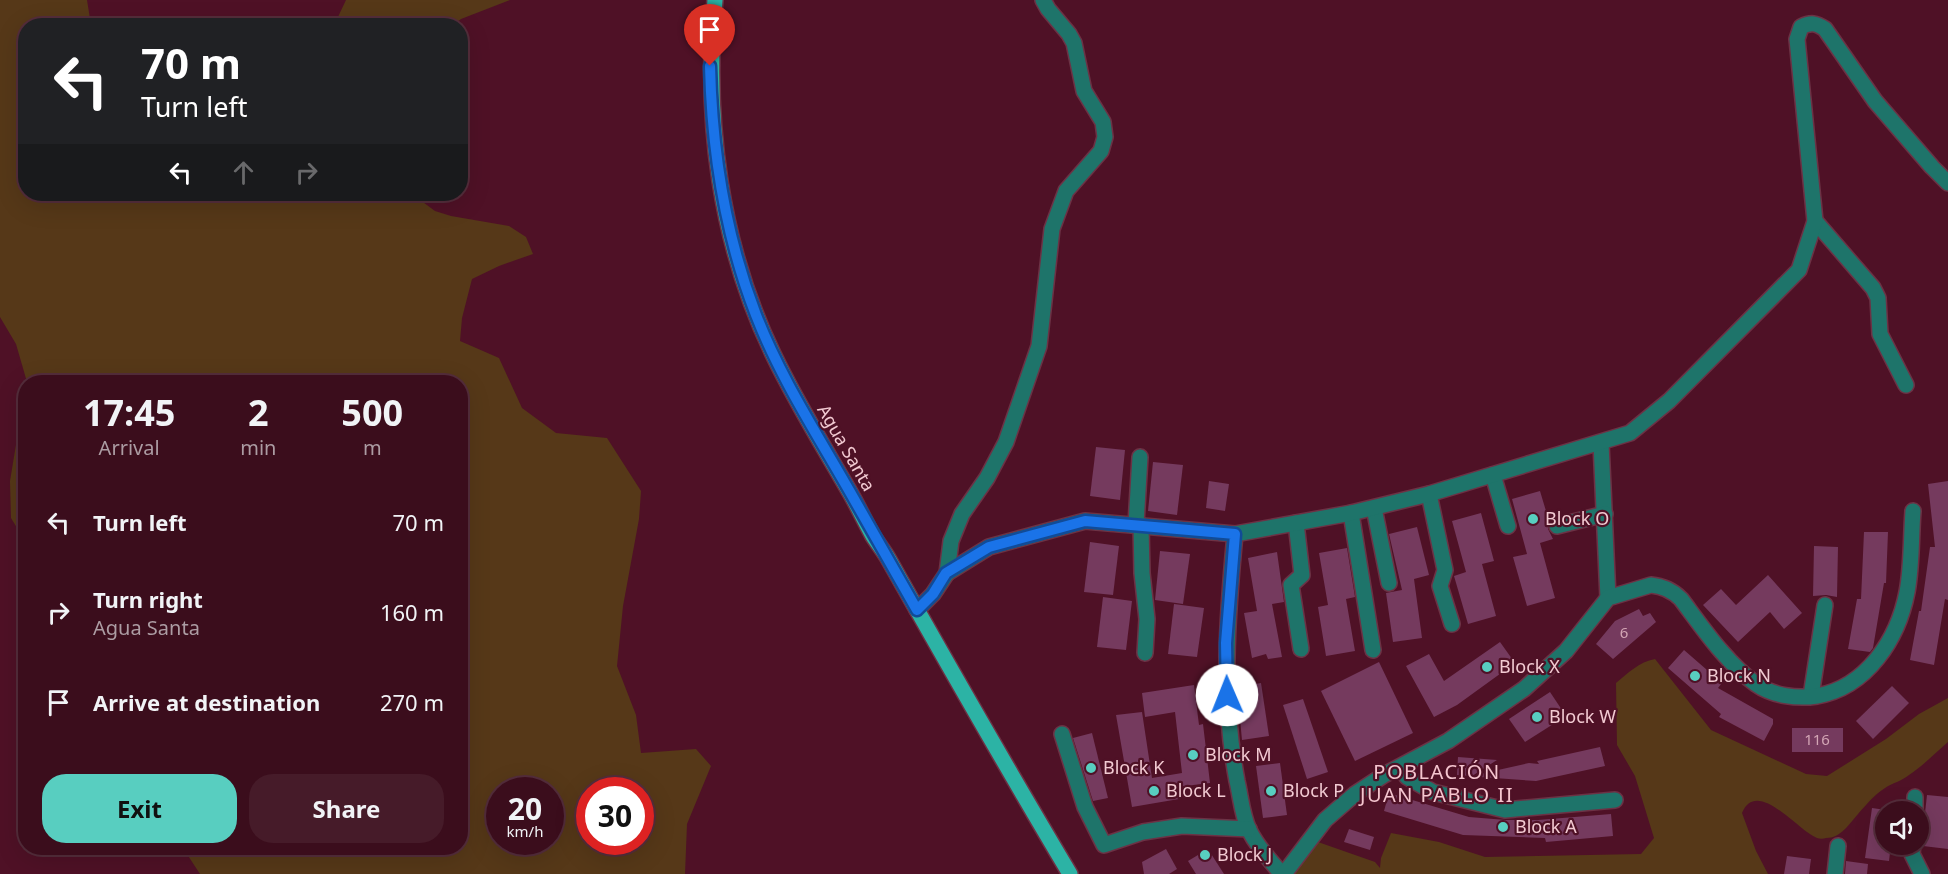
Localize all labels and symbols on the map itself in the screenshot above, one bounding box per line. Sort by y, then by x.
pin [684,4,735,66]
street label: Agua Santa [812,400,881,495]
place label: Block O [1545,506,1609,530]
marker: Block O [1526,512,1540,526]
house number: 6 [1620,622,1628,642]
place label: Block X [1499,654,1560,678]
marker: Block X [1480,660,1494,674]
position arrow [1195,663,1259,727]
place label: Block N [1707,663,1771,687]
marker: Block N [1688,669,1702,683]
place label: Block W [1549,704,1616,728]
marker: Block W [1530,710,1544,724]
house number: 116 [1804,729,1830,749]
place label: Block M [1205,742,1272,766]
marker: Block M [1186,748,1200,762]
place label: Block K [1103,755,1165,779]
district label: POBLACIÓN JUAN PABLO II [1358,758,1514,808]
marker: Block K [1084,761,1098,775]
speed limit sign: 30 [576,777,654,855]
place label: Block L [1166,778,1226,802]
place label: Block P [1283,778,1344,802]
marker: Block L [1147,784,1161,798]
marker: Block P [1264,784,1278,798]
place label: Block A [1515,814,1577,838]
marker: Block A [1496,820,1510,834]
place label: Block J [1217,842,1272,866]
marker: Block J [1198,848,1212,862]

